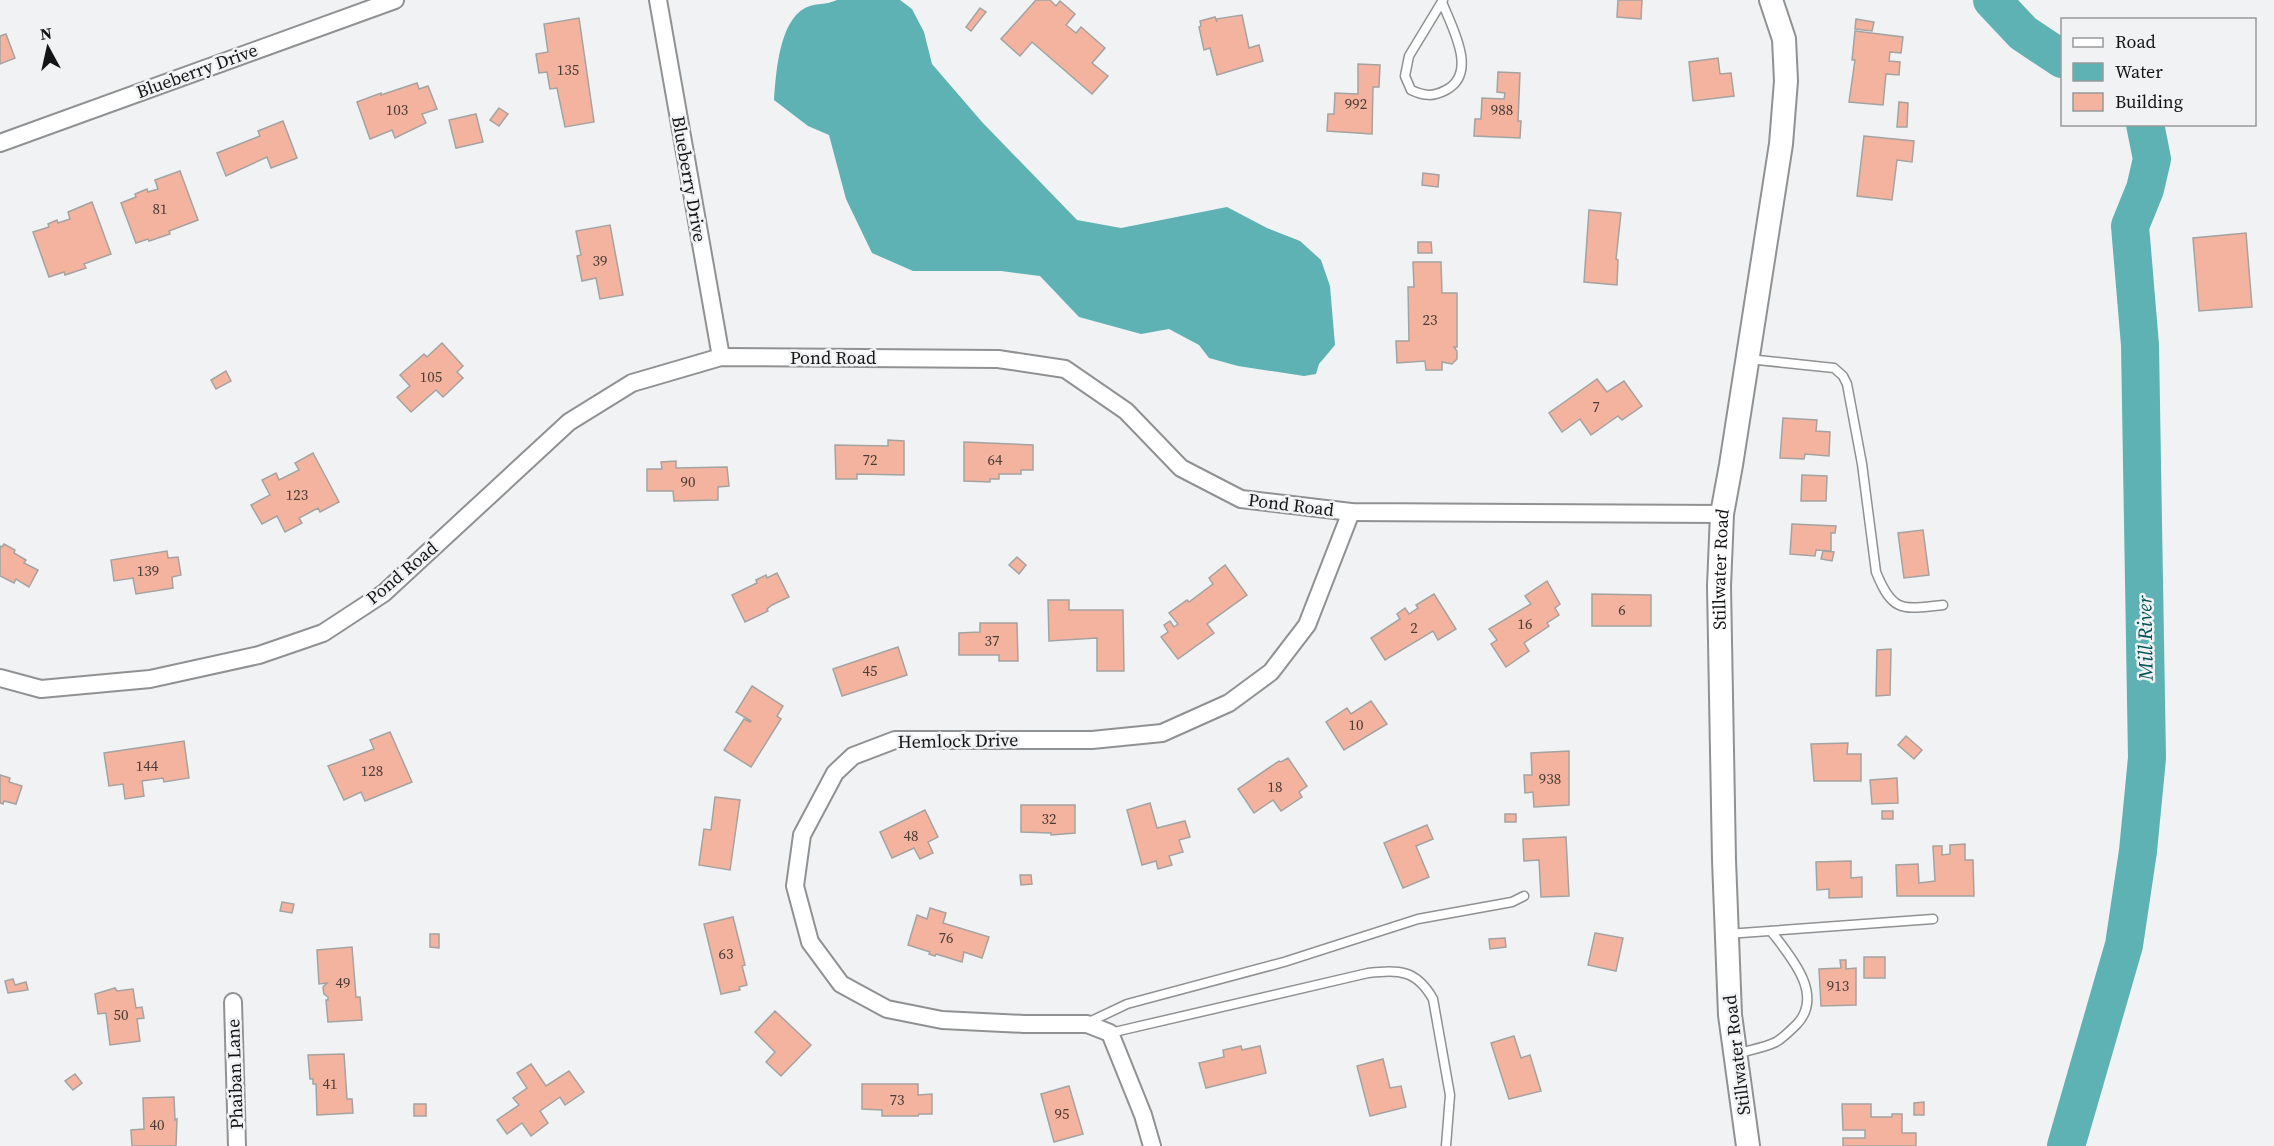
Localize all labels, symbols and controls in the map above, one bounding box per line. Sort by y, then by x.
north arrow [18,18,78,78]
legend [2061,18,2256,126]
text: N [39,21,54,45]
text: Road [2115,29,2156,54]
street label: Blueberry Drive [133,37,261,104]
house number: 135 [557,59,579,80]
text: Water [2115,59,2163,84]
text: Building [2115,89,2183,114]
house number: 992 [1345,93,1367,114]
house number: 103 [386,99,408,120]
house number: 988 [1491,99,1513,120]
street label: Blueberry Drive [666,114,713,244]
house number: 81 [152,198,168,219]
house number: 39 [592,250,608,271]
house number: 23 [1422,309,1438,330]
street label: Pond Road [790,345,876,370]
house number: 105 [420,366,442,387]
house number: 7 [1592,396,1600,417]
house number: 72 [862,449,878,470]
house number: 64 [987,449,1003,470]
house number: 90 [680,471,696,492]
house number: 123 [286,484,308,505]
street label: Pond Road [1247,487,1335,522]
street label: Stillwater Road [1706,507,1735,630]
street label: Pond Road [361,535,443,610]
house number: 139 [137,560,159,581]
water label: Mill River [2130,594,2160,682]
house number: 6 [1618,599,1626,620]
house number: 16 [1517,613,1533,634]
house number: 2 [1410,617,1418,638]
house number: 37 [984,630,1000,651]
house number: 45 [862,660,878,681]
house number: 10 [1348,714,1364,735]
street label: Hemlock Drive [898,727,1018,754]
house number: 144 [136,755,159,776]
house number: 128 [361,760,383,781]
house number: 938 [1539,768,1561,789]
house number: 18 [1267,776,1283,797]
house number: 32 [1041,808,1057,829]
house number: 48 [903,825,919,846]
house number: 76 [938,927,954,948]
house number: 63 [718,943,734,964]
house number: 49 [335,972,351,993]
house number: 913 [1827,975,1849,996]
street label: Stillwater Road [1717,993,1756,1117]
house number: 50 [113,1004,129,1025]
street label: Phaiban Lane [220,1018,249,1130]
house number: 41 [322,1073,338,1094]
house number: 73 [889,1089,905,1110]
house number: 95 [1054,1103,1070,1124]
house number: 40 [149,1114,165,1135]

